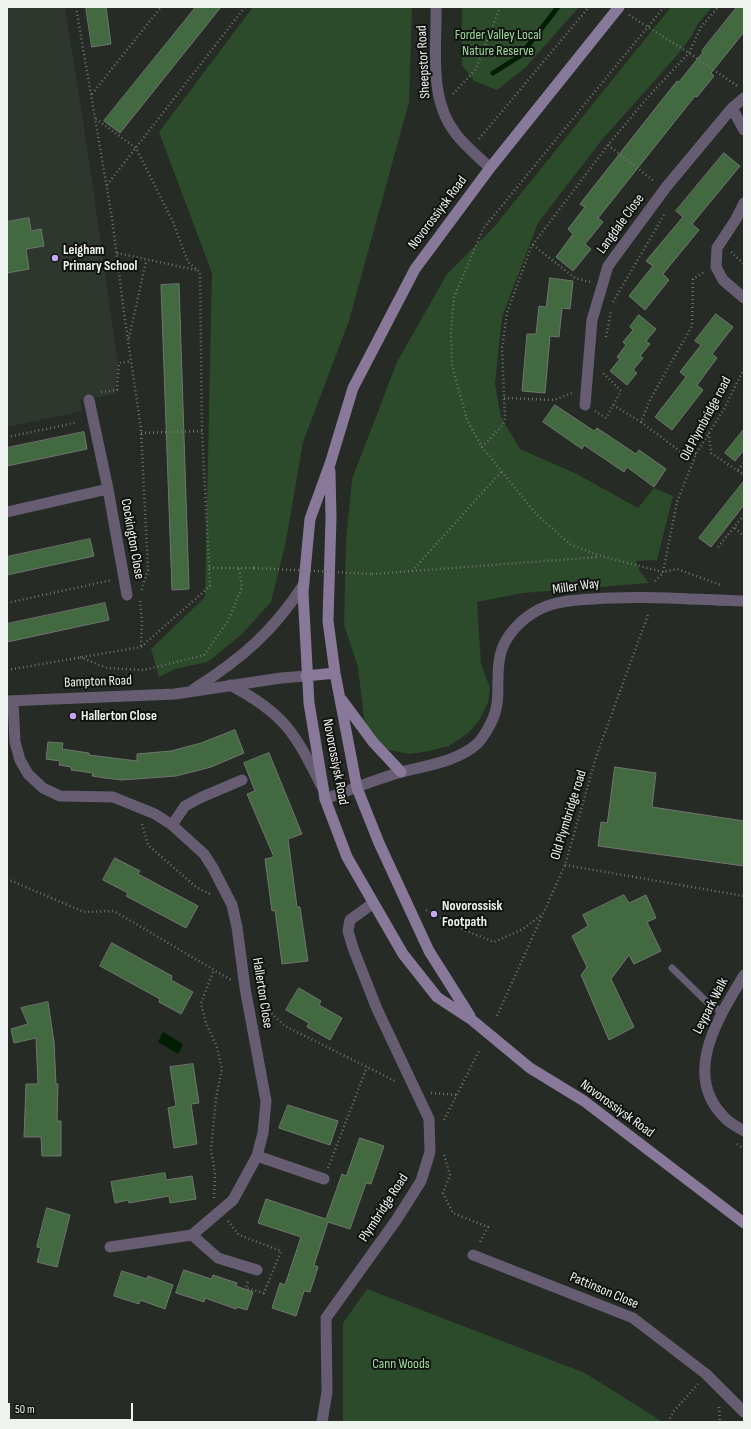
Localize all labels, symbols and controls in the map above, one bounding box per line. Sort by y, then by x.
street label: Sheepstor Road [414,25,434,99]
park label: Forder Valley Local Nature Reserve [455,27,541,60]
street label: Novorossiysk Road [405,173,471,253]
street label: Langdale Close [594,191,648,257]
place label: Leigham Primary School [63,242,137,274]
marker: Leigham Primary School [50,253,60,263]
street label: Old Plymbridge road [677,374,735,464]
street label: Cockington Close [117,497,147,581]
street label: Miller Way [551,575,601,599]
street label: Bampton Road [64,672,132,692]
place label: Hallerton Close [81,708,157,724]
marker: Hallerton Close [68,711,78,721]
street label: Novorossiysk Road [318,718,352,806]
street label: Old Plymbridge road [547,768,591,862]
place label: Novorossisk Footpath [442,898,502,930]
marker: Novorossisk Footpath [429,909,439,919]
street label: Hallerton Close [248,956,276,1030]
street label: Leypark Walk [690,975,732,1037]
street label: Novorossiysk Road [577,1077,657,1141]
street label: Plymbridge Road [356,1171,412,1245]
street label: Pattinson Close [567,1269,641,1313]
park label: Cann Woods [372,1356,430,1372]
scale bar [10,1395,135,1421]
text: 50 m [15,1402,35,1417]

